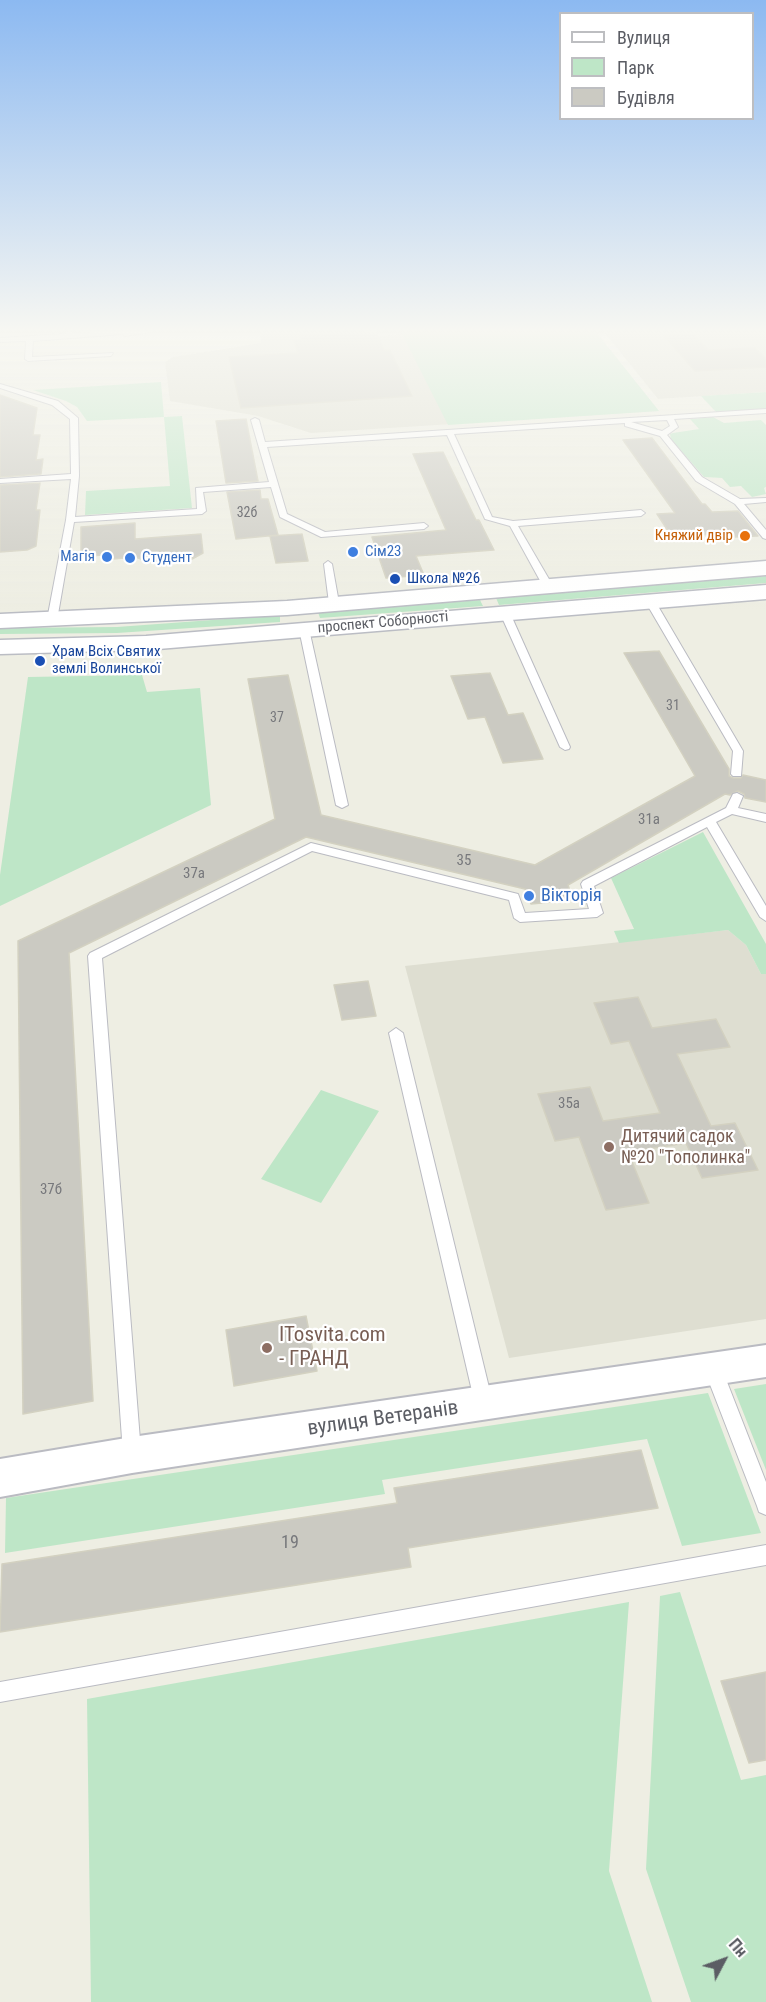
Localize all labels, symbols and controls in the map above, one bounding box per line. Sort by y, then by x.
legend [559,12,754,120]
text: Вулиця [617,27,671,48]
text: Парк [617,57,654,78]
text: Будівля [617,87,675,108]
house number: 32б [237,505,257,521]
place label: Княжий двір [655,527,733,545]
marker: Княжий двір [738,529,752,543]
place label: Сім23 [365,543,401,561]
marker: Сім23 [346,545,360,559]
place label: Магія [60,548,95,566]
place label: Студент [142,549,192,567]
marker: Магія [100,550,114,564]
marker: Студент [123,551,137,565]
place label: Школа №26 [407,570,480,588]
marker: Школа №26 [388,572,402,586]
street label: проспект Соборності [317,608,449,638]
place label: Храм Всіх Святих землі Волинської [52,643,161,678]
marker: Храм Всіх Святих землі Волинської [33,654,47,668]
house number: 31 [666,698,680,714]
house number: 37 [270,710,284,726]
house number: 31а [638,811,660,829]
house number: 35 [457,852,471,870]
house number: 37а [183,865,205,883]
place label: Вікторія [541,885,602,907]
marker: Вікторія [522,889,536,903]
house number: 35а [558,1095,580,1113]
place label: Дитячий садок №20 "Тополинка" [621,1126,750,1168]
marker: Дитячий садок №20 "Тополинка" [602,1140,616,1154]
house number: 37б [40,1181,62,1199]
place label: ITosvita.com - ГРАНД [279,1323,386,1373]
marker: ITosvita.com - ГРАНД [260,1341,274,1355]
street label: вулиця Ветеранів [306,1396,460,1442]
house number: 19 [281,1532,299,1554]
north arrow [694,1930,754,1990]
text: Пн [725,1935,751,1961]

